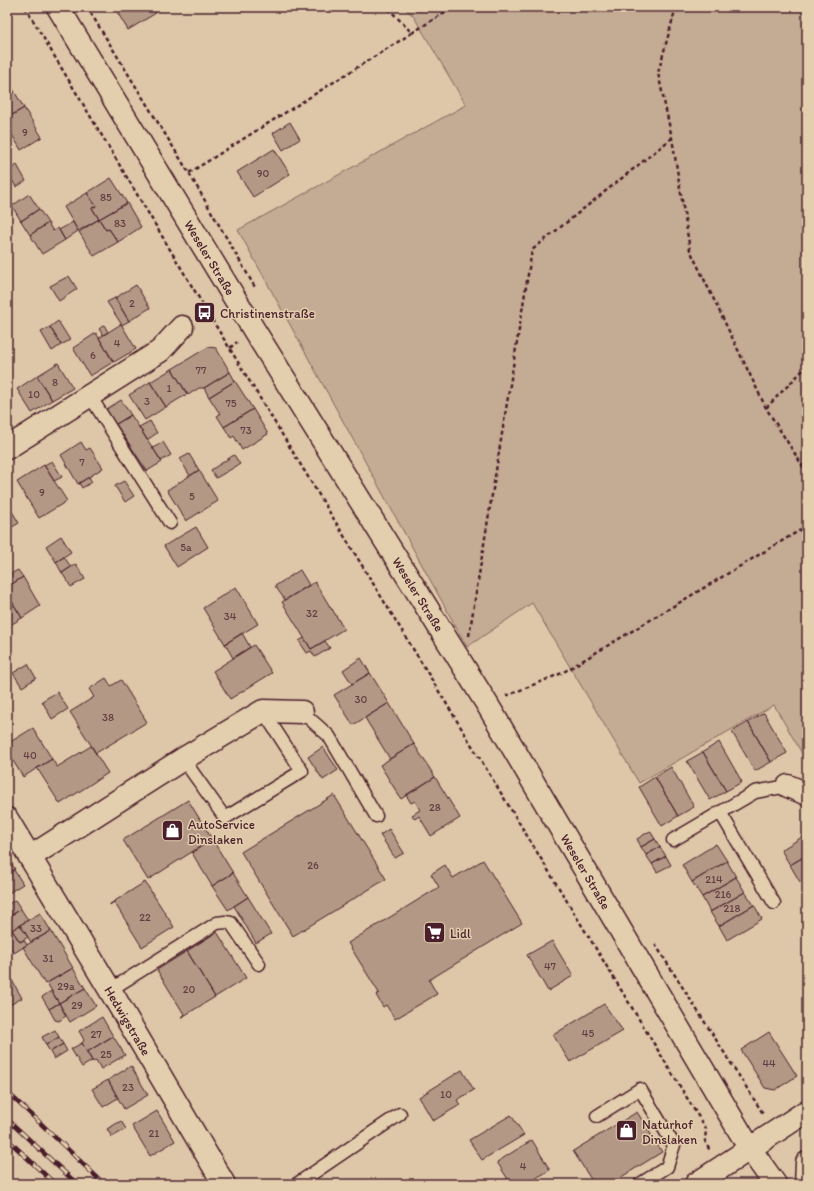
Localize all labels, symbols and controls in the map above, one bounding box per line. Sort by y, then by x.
house number: 9 [22,126,28,139]
house number: 90 [257,167,269,180]
house number: 85 [100,191,112,204]
house number: 83 [114,217,126,230]
street label: Weseler Straße [181,218,238,298]
house number: 2 [129,297,135,310]
bus stop icon: Christinenstraße [191,300,217,326]
place label: Christinenstraße [220,306,315,321]
house number: 4 [114,337,121,350]
house number: 6 [90,349,96,362]
house number: 77 [196,364,207,377]
house number: 8 [52,376,58,389]
house number: 1 [166,382,172,395]
house number: 10 [28,388,40,401]
house number: 3 [144,395,150,408]
house number: 75 [225,397,237,410]
house number: 73 [240,424,252,437]
house number: 7 [79,456,85,469]
house number: 9 [39,486,45,499]
house number: 5 [189,490,195,503]
house number: 5a [180,541,192,554]
street label: Weseler Straße [389,554,447,634]
house number: 32 [306,607,318,620]
house number: 34 [224,610,237,623]
house number: 30 [355,693,368,706]
house number: 38 [102,711,114,724]
house number: 40 [23,749,37,762]
house number: 28 [429,801,441,814]
place label: AutoService Dinslaken [188,817,255,847]
shop icon: AutoService Dinslaken [159,818,185,844]
street label: Weseler Straße [557,831,614,912]
house number: 26 [307,859,319,872]
house number: 214 [705,873,723,886]
house number: 216 [715,888,732,901]
house number: 218 [724,902,740,915]
house number: 22 [139,911,151,924]
supermarket icon: Lidl [422,920,448,946]
house number: 33 [30,922,42,935]
place label: Lidl [450,926,471,941]
house number: 31 [42,952,54,965]
house number: 47 [544,960,557,973]
house number: 29a [57,980,75,993]
street label: Hedwigstraße [101,983,154,1058]
house number: 20 [183,983,196,996]
house number: 29 [71,999,83,1012]
house number: 45 [582,1027,594,1040]
house number: 27 [90,1028,102,1041]
house number: 25 [100,1048,112,1061]
house number: 44 [762,1057,776,1070]
house number: 23 [122,1081,134,1094]
house number: 10 [440,1088,452,1101]
place label: Naturhof Dinslaken [642,1117,697,1147]
shop icon: Naturhof Dinslaken [614,1118,640,1144]
house number: 21 [149,1127,159,1140]
house number: 4 [520,1160,527,1173]

